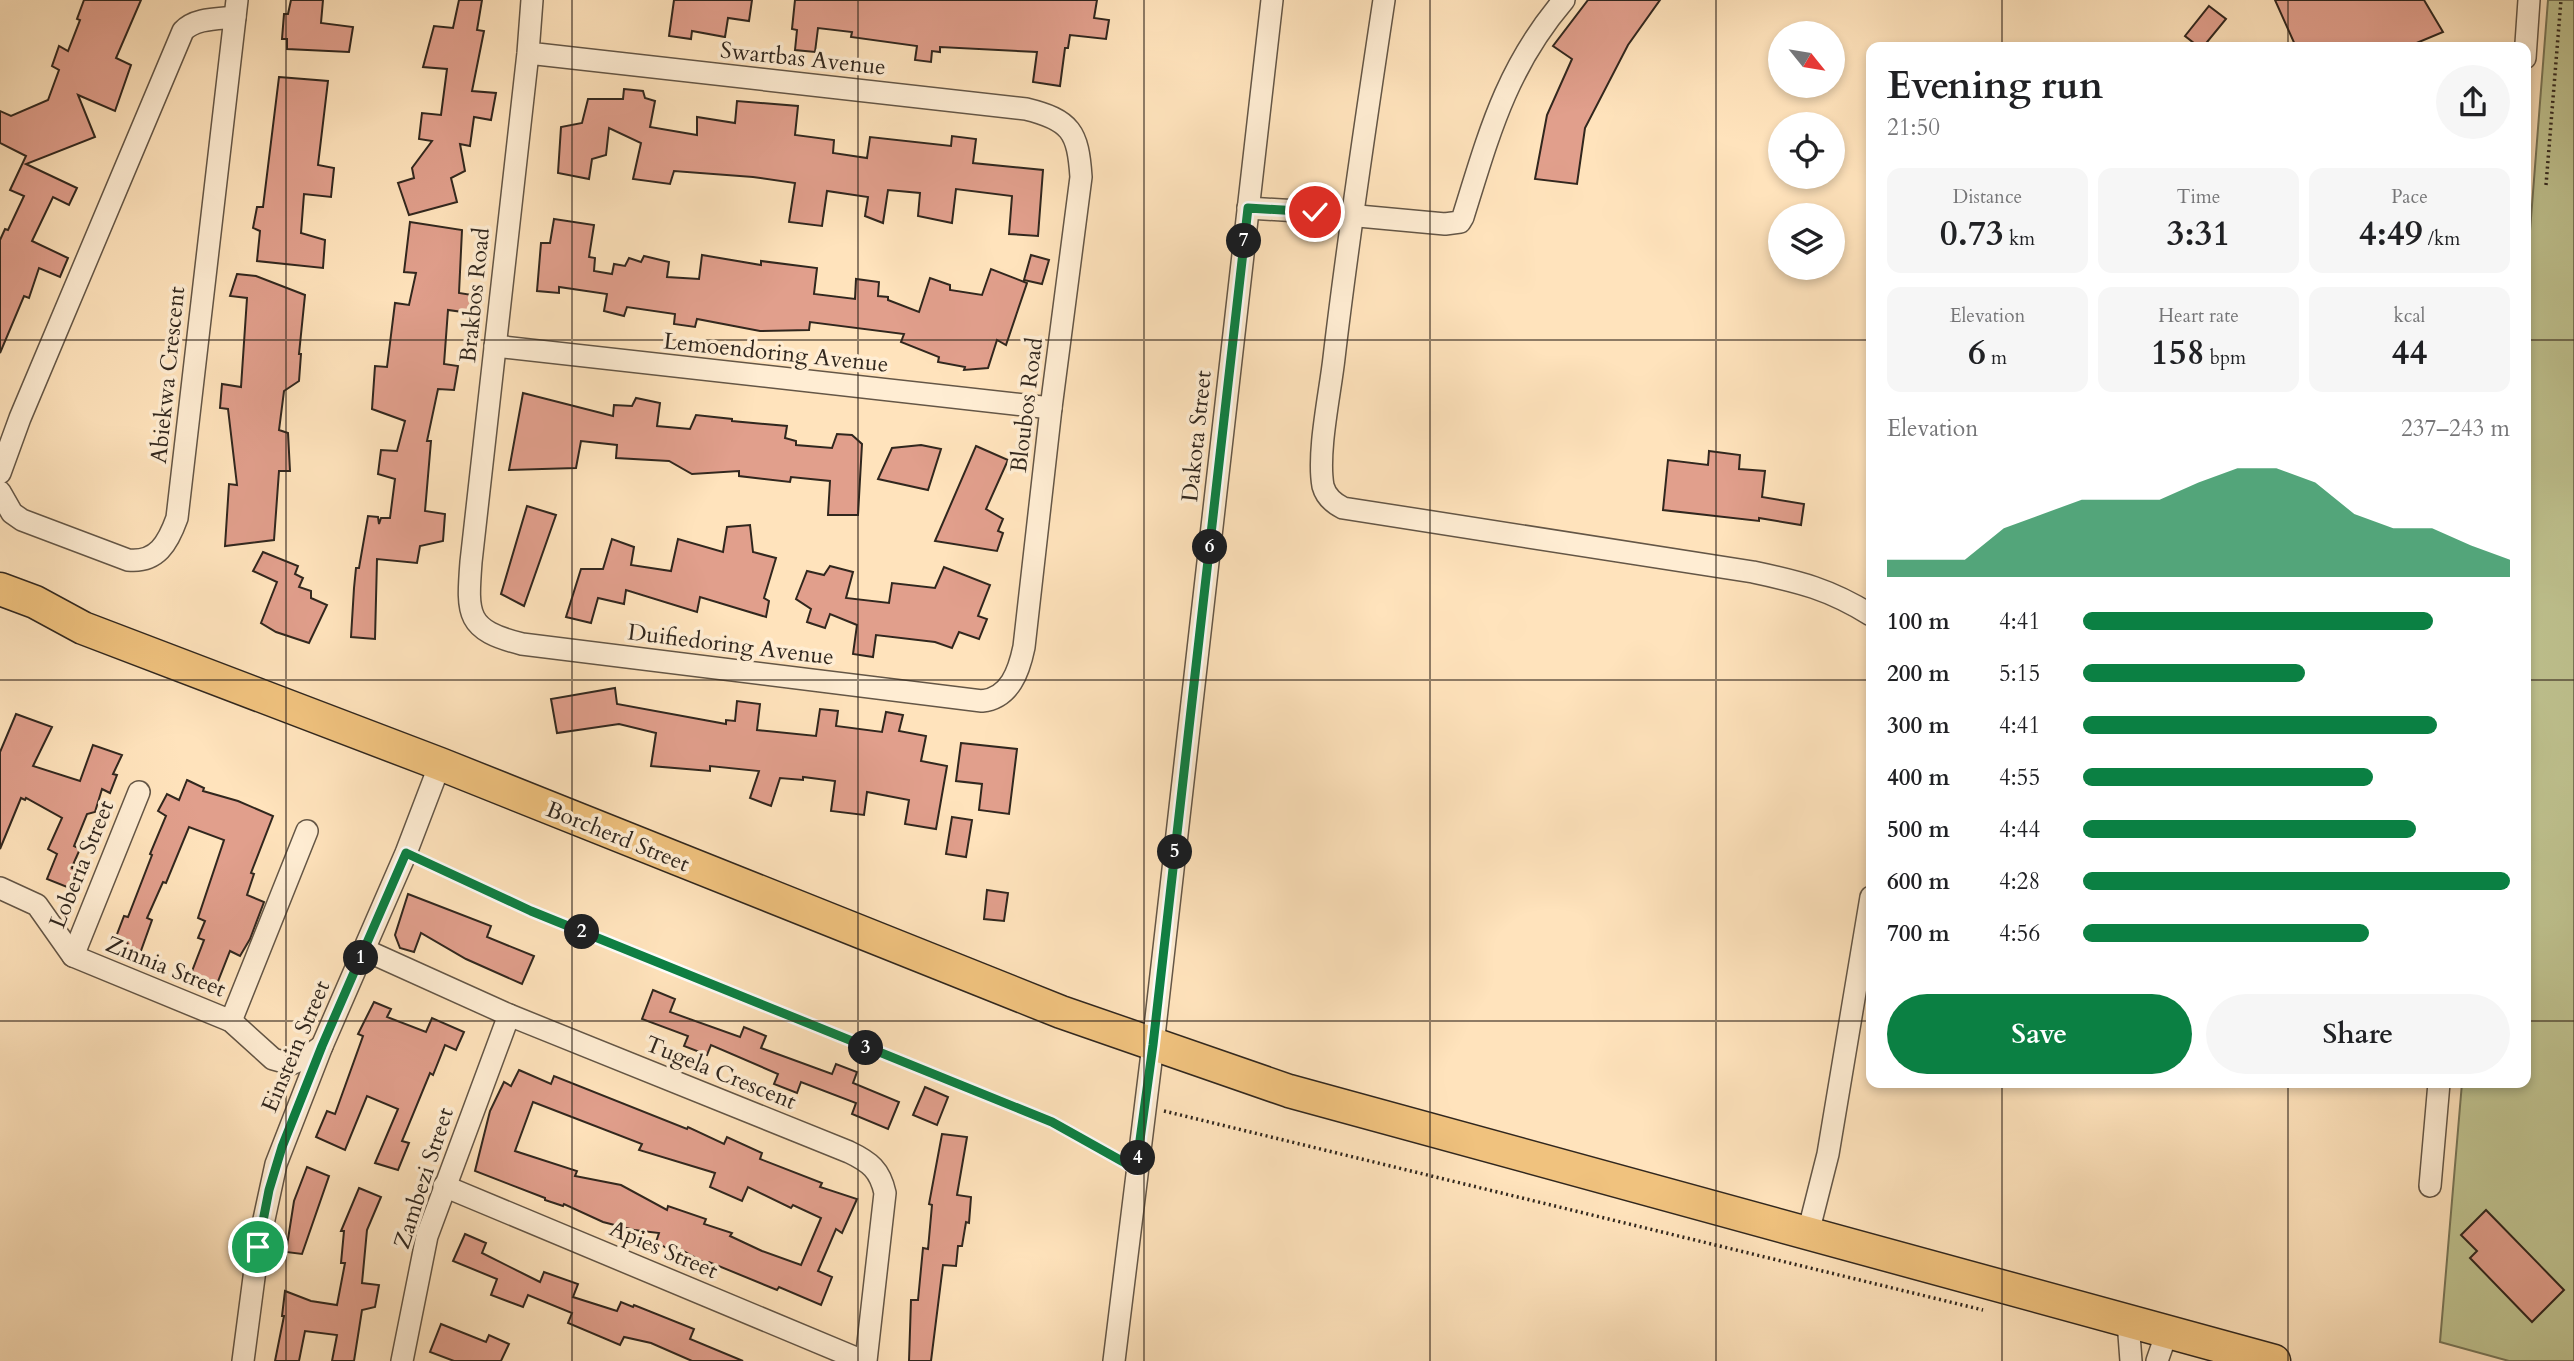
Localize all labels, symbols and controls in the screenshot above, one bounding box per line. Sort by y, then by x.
north arrow [1768,21,1844,98]
map controls [1768,21,1845,280]
street label: Swartbas Avenue [719,34,887,83]
text: Evening run [1887,60,2103,112]
button: share [2436,65,2510,139]
button: locate [1768,112,1845,189]
text: 21:50 [1887,112,1940,143]
pin [1285,182,1345,242]
text: Distance [1953,184,2022,210]
text: Time [2177,184,2220,210]
text: Pace [2391,184,2428,210]
icon: check [1296,193,1334,231]
button: layers [1768,203,1845,280]
text: 0.73 [1940,210,2004,258]
text: 3:31 [2167,210,2230,258]
text: 4:49 [2359,210,2423,258]
pin: 7 [1226,224,1262,258]
street label: Brakbos Road [452,225,497,364]
text: km [2004,226,2035,252]
text: /km [2423,226,2460,252]
text: 7 [1239,227,1248,253]
street label: Abiekwa Crescent [143,285,192,465]
text: Elevation [1950,303,2025,329]
text: Heart rate [2158,303,2239,329]
text: kcal [2394,303,2425,329]
street label: Lemoendoring Avenue [662,325,890,380]
text: 6 [1968,329,1986,377]
text: 158 [2151,329,2205,377]
text: 44 [2392,329,2427,377]
street label: Bloubos Road [1003,335,1050,474]
text: m [1986,345,2007,371]
text: bpm [2205,345,2246,371]
street label: Dakota Street [1174,369,1219,503]
text: Elevation [1887,413,1978,444]
text: 237–243 m [2401,413,2510,444]
pin: 6 [1192,530,1228,564]
text: 6 [1205,533,1214,559]
text: 100 m [1887,606,1950,637]
text: 4:41 [1999,606,2040,637]
street label: Duifiedoring Avenue [626,616,836,673]
text: 200 m [1887,658,1950,689]
text: 5:15 [1999,658,2040,689]
text: 300 m [1887,710,1950,741]
text: 4:41 [1999,710,2040,741]
text: 400 m [1887,762,1950,793]
text: 4:55 [1999,762,2040,793]
street label: Borcherd Street [541,794,694,879]
street label: Loberia Street [42,796,121,933]
text: 500 m [1887,814,1950,845]
text: 4:44 [1999,814,2040,845]
pin: 5 [1158,834,1192,870]
text: 5 [1170,838,1179,864]
text: 600 m [1887,866,1950,897]
text: 4:28 [1999,866,2040,897]
pin: 2 [564,914,600,950]
text: 2 [577,918,586,944]
text: 700 m [1887,918,1950,949]
text: 4:56 [1999,918,2040,949]
street label: Zinnia Street [101,928,230,1005]
pin: 1 [344,940,378,976]
text: 1 [356,944,365,970]
street label: Einstein Street [254,976,337,1117]
button: Save [1887,994,2192,1074]
button: Share [2206,994,2510,1074]
street label: Tugela Crescent [641,1028,801,1117]
pin: 3 [848,1030,884,1066]
text: 3 [861,1034,870,1060]
street label: Zambezi Street [386,1104,461,1253]
pin: 4 [1120,1140,1156,1176]
text: 4 [1133,1144,1142,1170]
street label: Apies Street [605,1213,723,1286]
pin [228,1217,288,1277]
icon: arrive [239,1228,277,1266]

